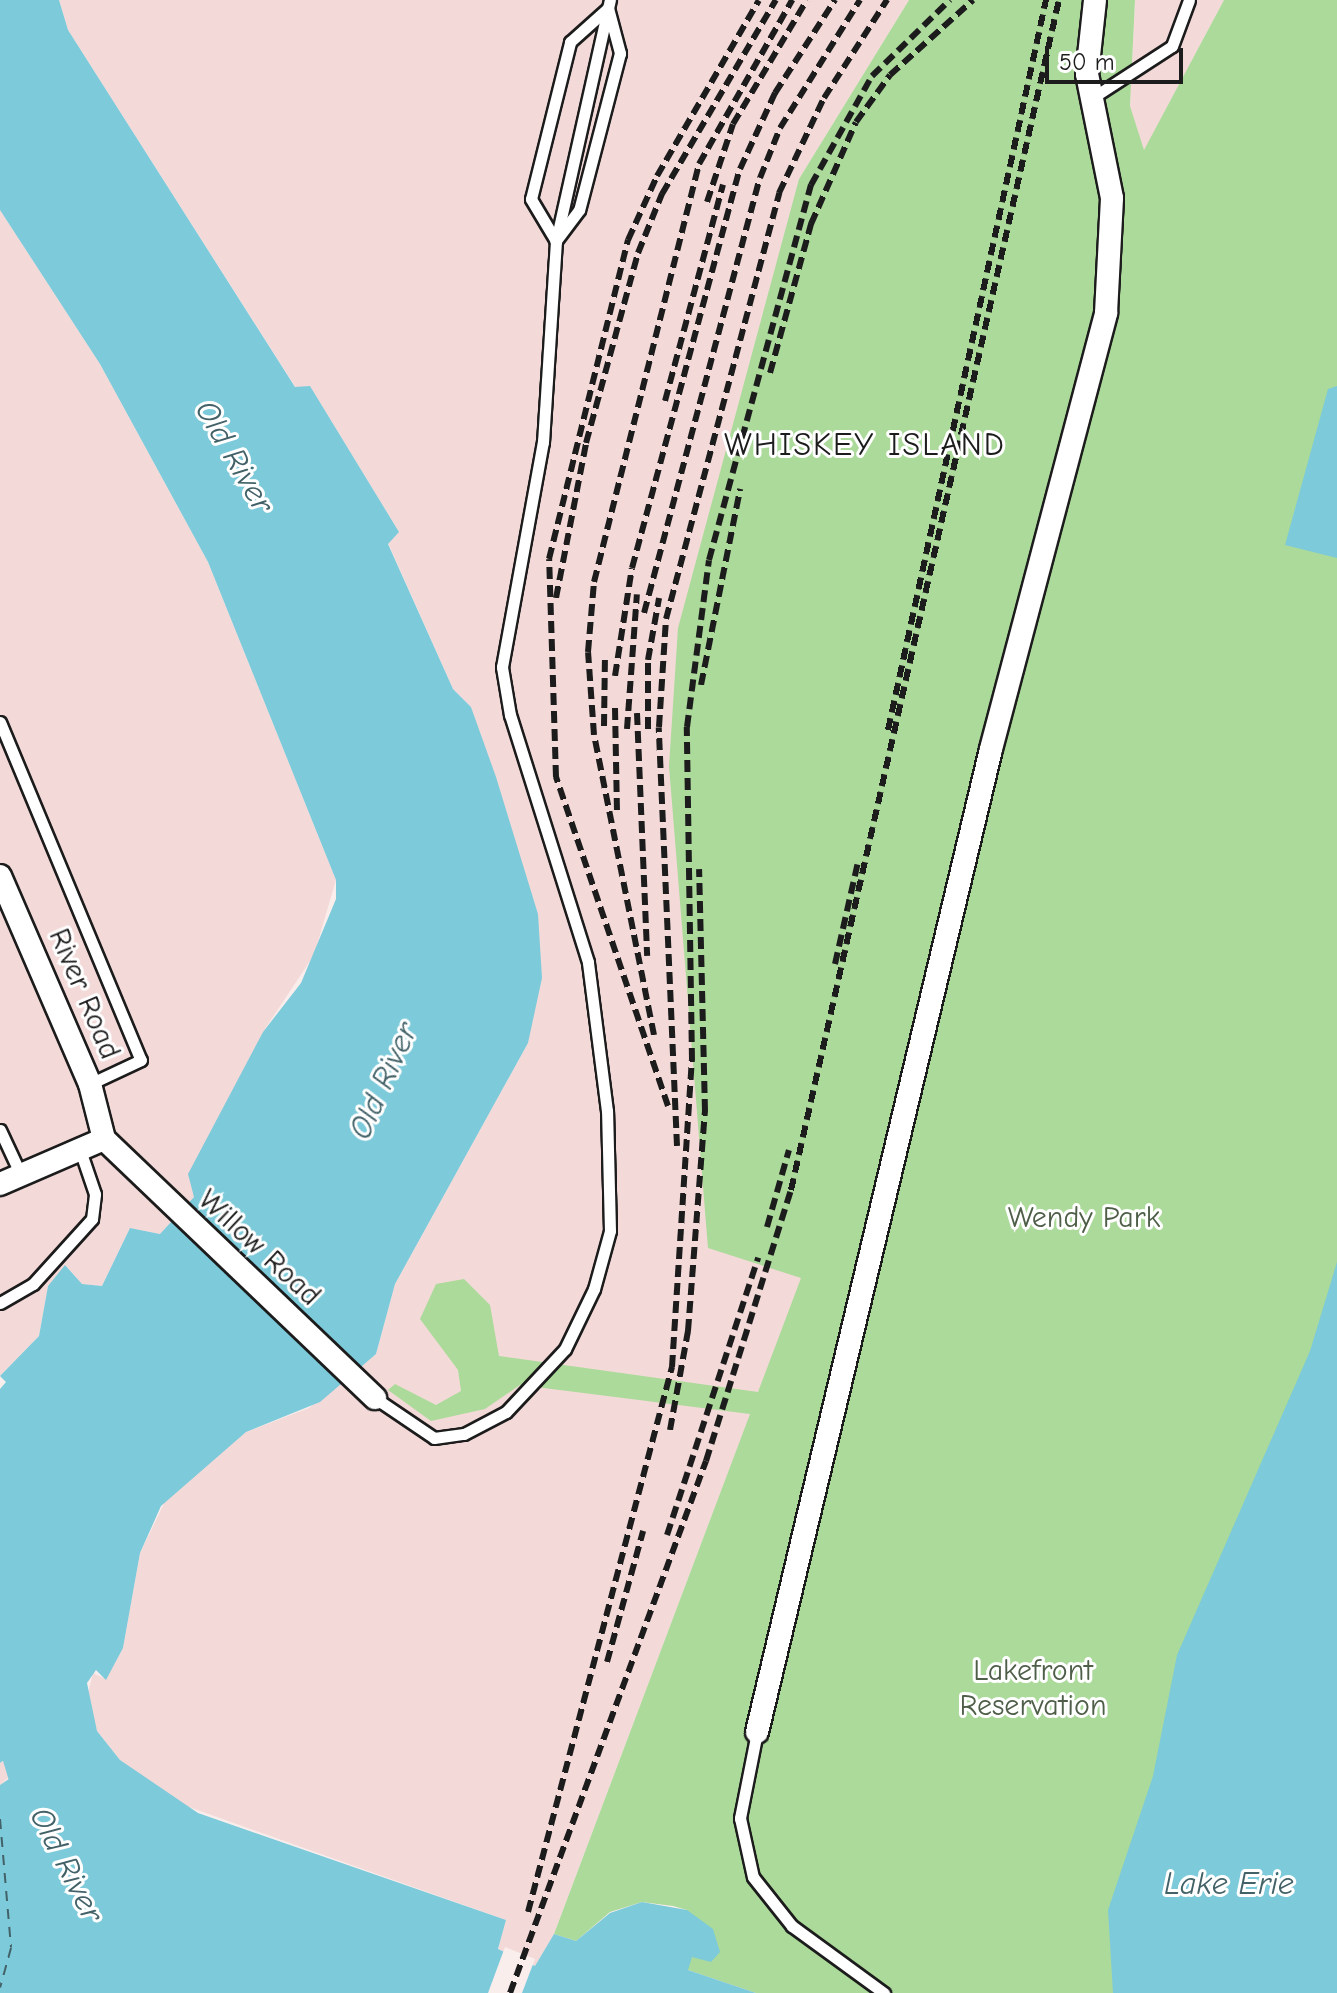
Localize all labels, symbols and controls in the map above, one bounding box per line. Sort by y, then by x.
scale bar [1049,32,1187,82]
text: 50 m [1059,48,1115,76]
water label: Old River [187,394,281,520]
district label: WHISKEY ISLAND [724,426,1006,464]
street label: River Road [40,923,128,1065]
water label: Old River [341,1017,427,1145]
street label: Willow Road [190,1182,328,1314]
park label: Wendy Park [1008,1200,1160,1236]
park label: Lakefront Reservation [959,1653,1107,1724]
water label: Old River [21,1801,111,1929]
water label: Lake Erie [1164,1865,1294,1903]

